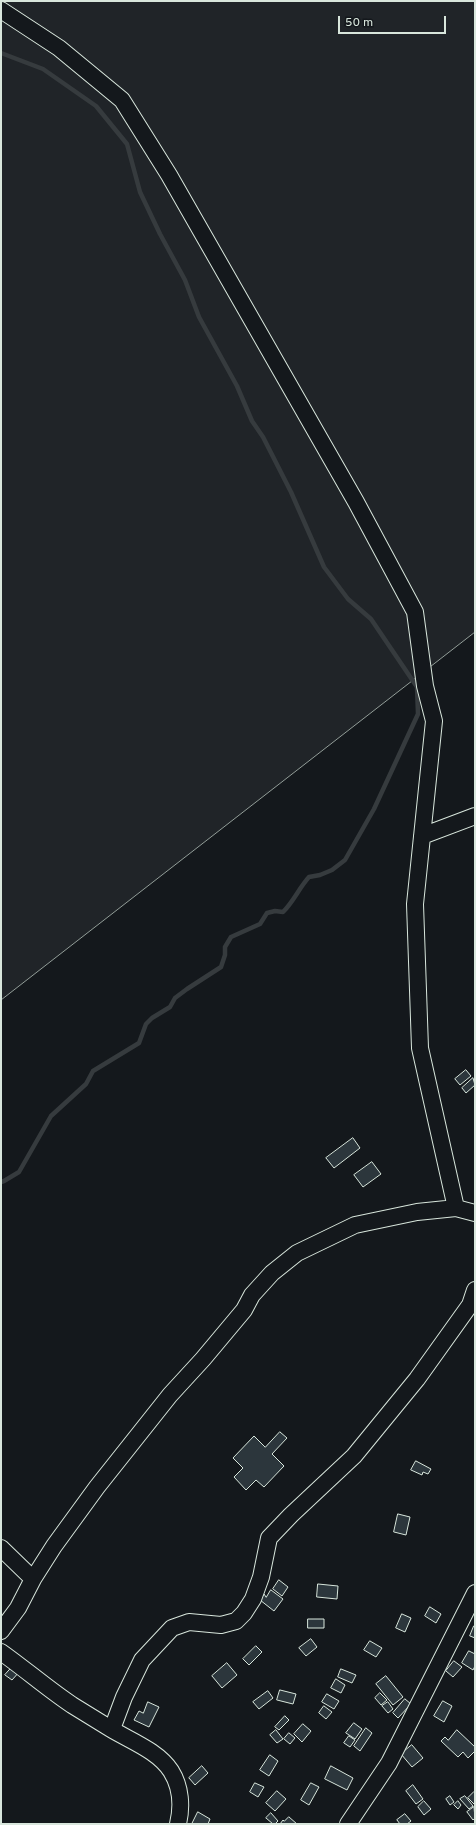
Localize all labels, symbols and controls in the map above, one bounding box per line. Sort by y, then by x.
scale bar [340,8,448,34]
text: 50 m [345,15,373,31]

